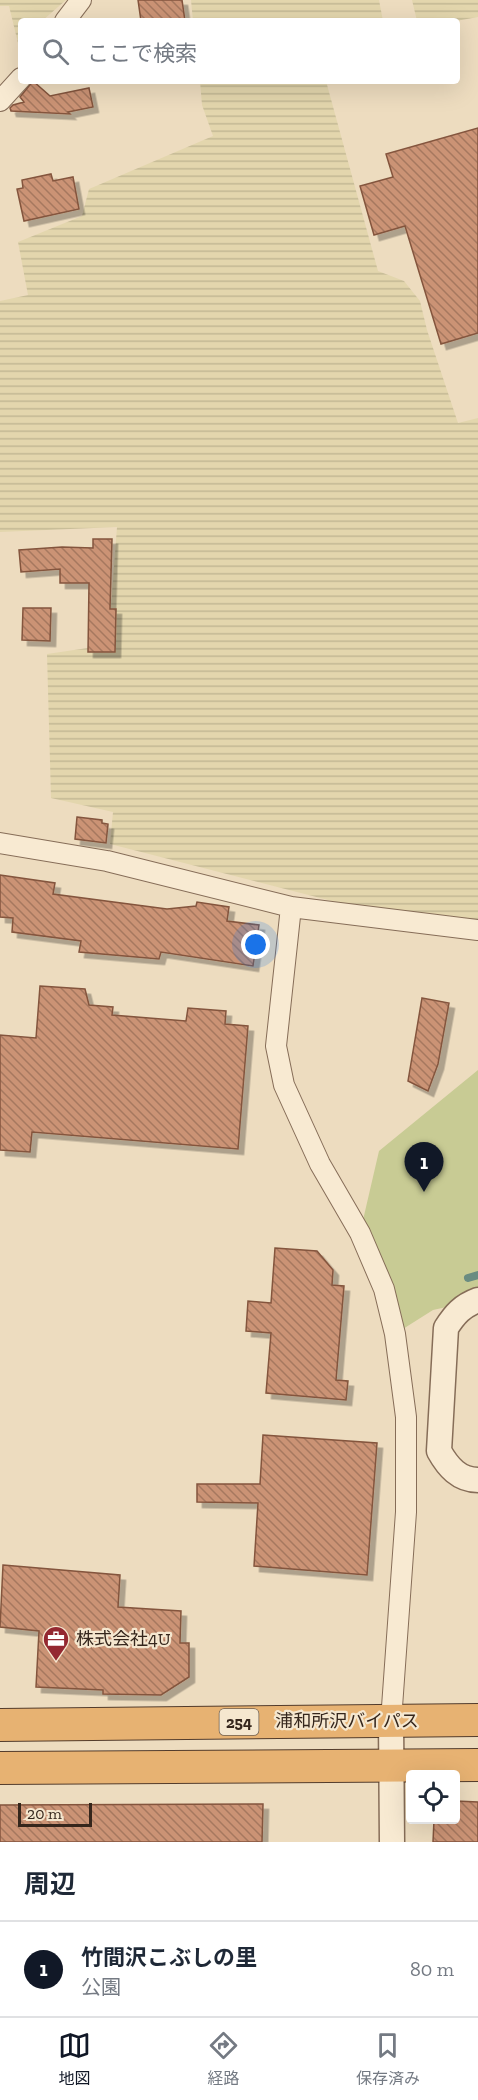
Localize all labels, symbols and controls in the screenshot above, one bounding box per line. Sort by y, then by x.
search box [18,18,460,84]
icon: search [39,35,72,68]
text: ここで検索 [87,40,197,67]
your location [241,930,270,959]
pin: 1 [404,1142,444,1192]
office icon: 株式会社4U [41,1624,71,1662]
place label: 株式会社4U [76,1628,171,1650]
road number: 254 [220,1709,258,1735]
street label: 浦和所沢バイパス [275,1710,419,1732]
map controls [406,1770,460,1824]
button: locate [406,1770,460,1824]
scale bar [18,1800,92,1828]
text: 20 m [27,1804,62,1823]
text: 周辺 [24,1868,76,1900]
text: 竹間沢こぶしの里 [81,1944,257,1971]
text: 1 [39,1957,48,1981]
text: 80 m [410,1957,454,1981]
text: 公園 [81,1975,121,1999]
tab: 地図 [58,2029,91,2089]
tab: 経路 [207,2029,240,2089]
tab: 保存済み [356,2029,420,2089]

